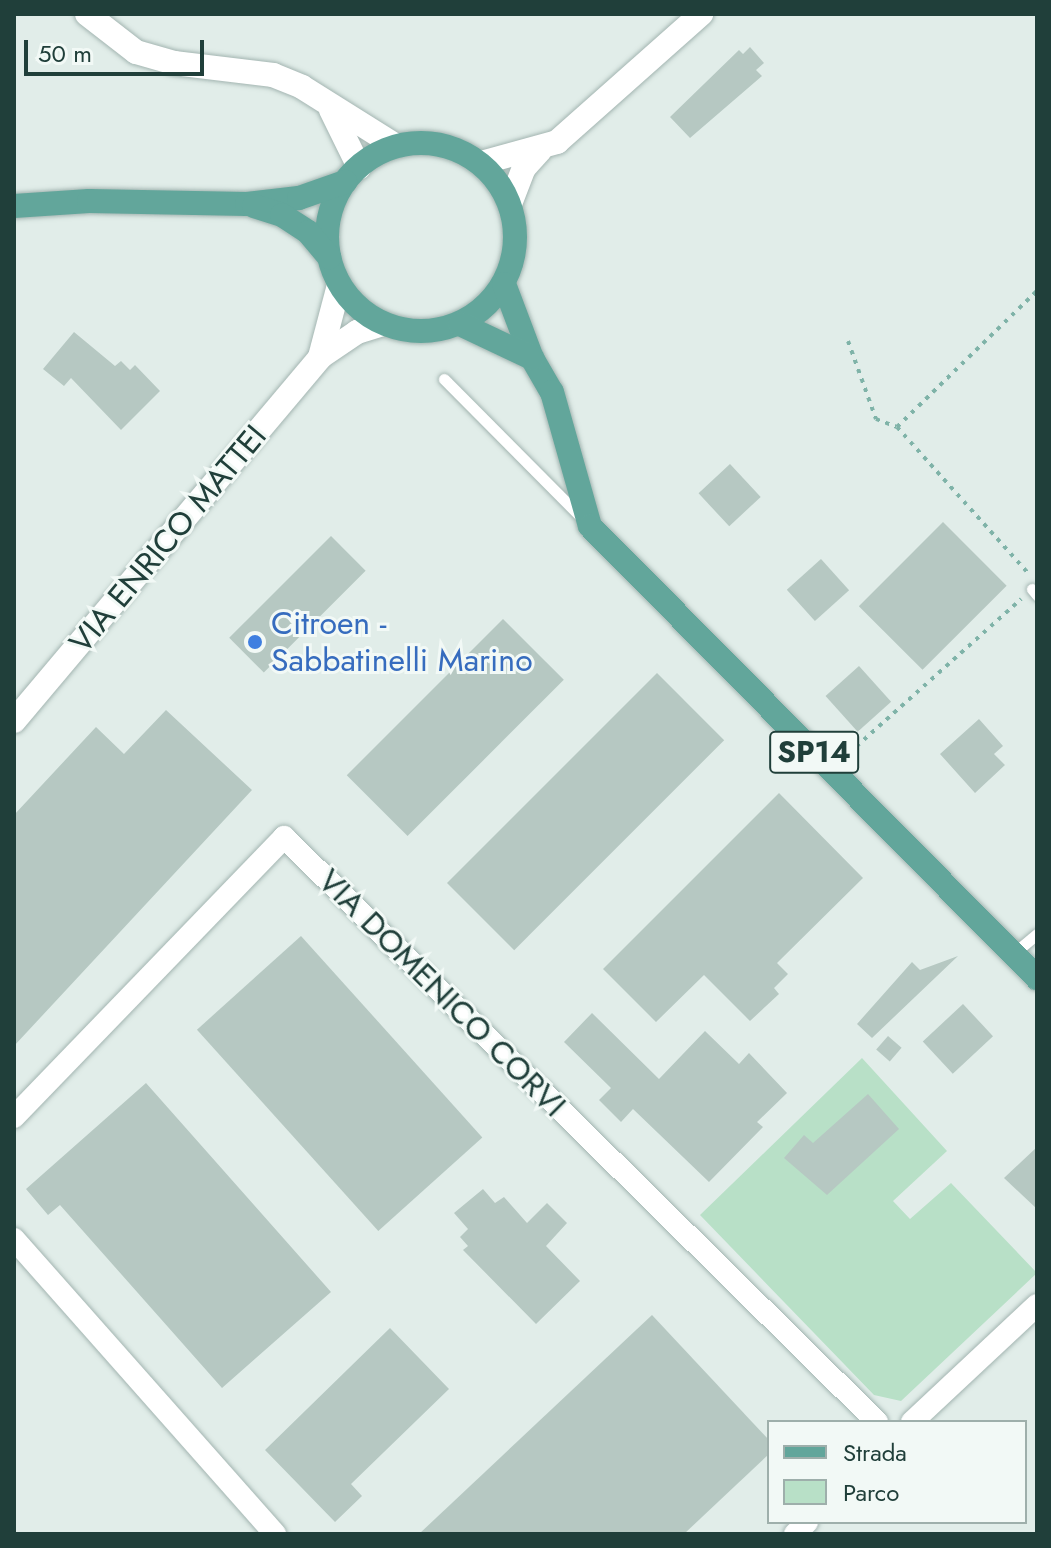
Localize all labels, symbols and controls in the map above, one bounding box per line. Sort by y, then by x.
scale bar [28,24,208,74]
text: 50 m [38,36,92,71]
street label: VIA ENRICO MATTEI [62,417,274,661]
place label: Citroen - Sabbatinelli Marino [271,605,533,680]
marker: Citroen - Sabbatinelli Marino [246,633,264,651]
road number: SP14 [768,726,860,778]
street label: VIA DOMENICO CORVI [310,861,574,1125]
legend [767,1420,1027,1524]
text: Strada [843,1435,907,1470]
text: Parco [843,1475,899,1510]

